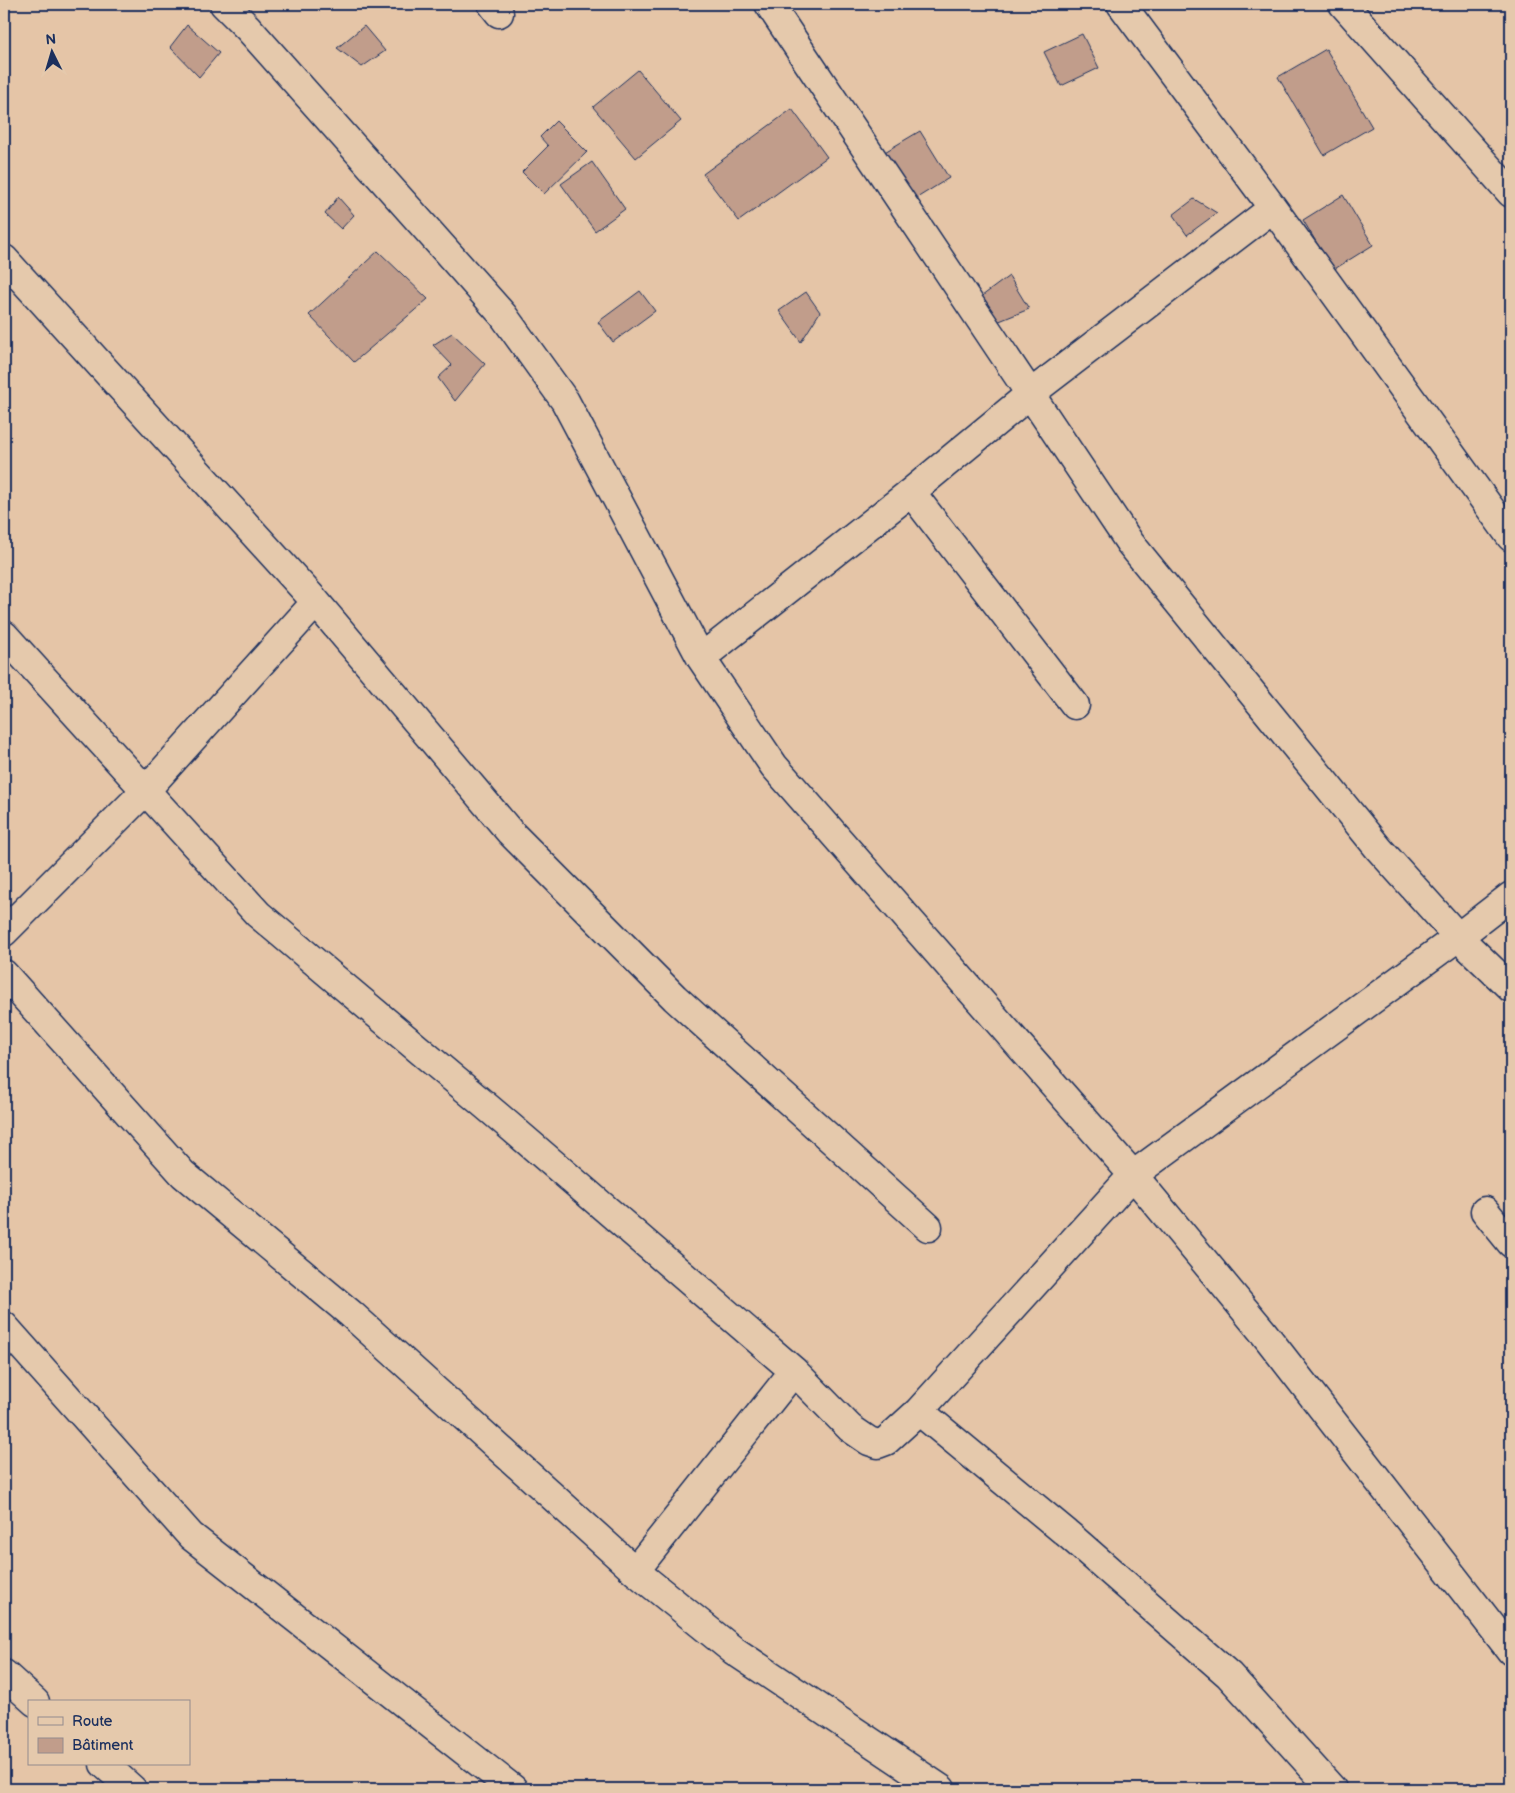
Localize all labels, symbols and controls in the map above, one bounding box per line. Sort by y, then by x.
north arrow [28,28,78,78]
text: N [45,31,57,48]
legend [28,1700,190,1766]
text: Route [72,1712,113,1731]
text: Bâtiment [72,1736,134,1755]

